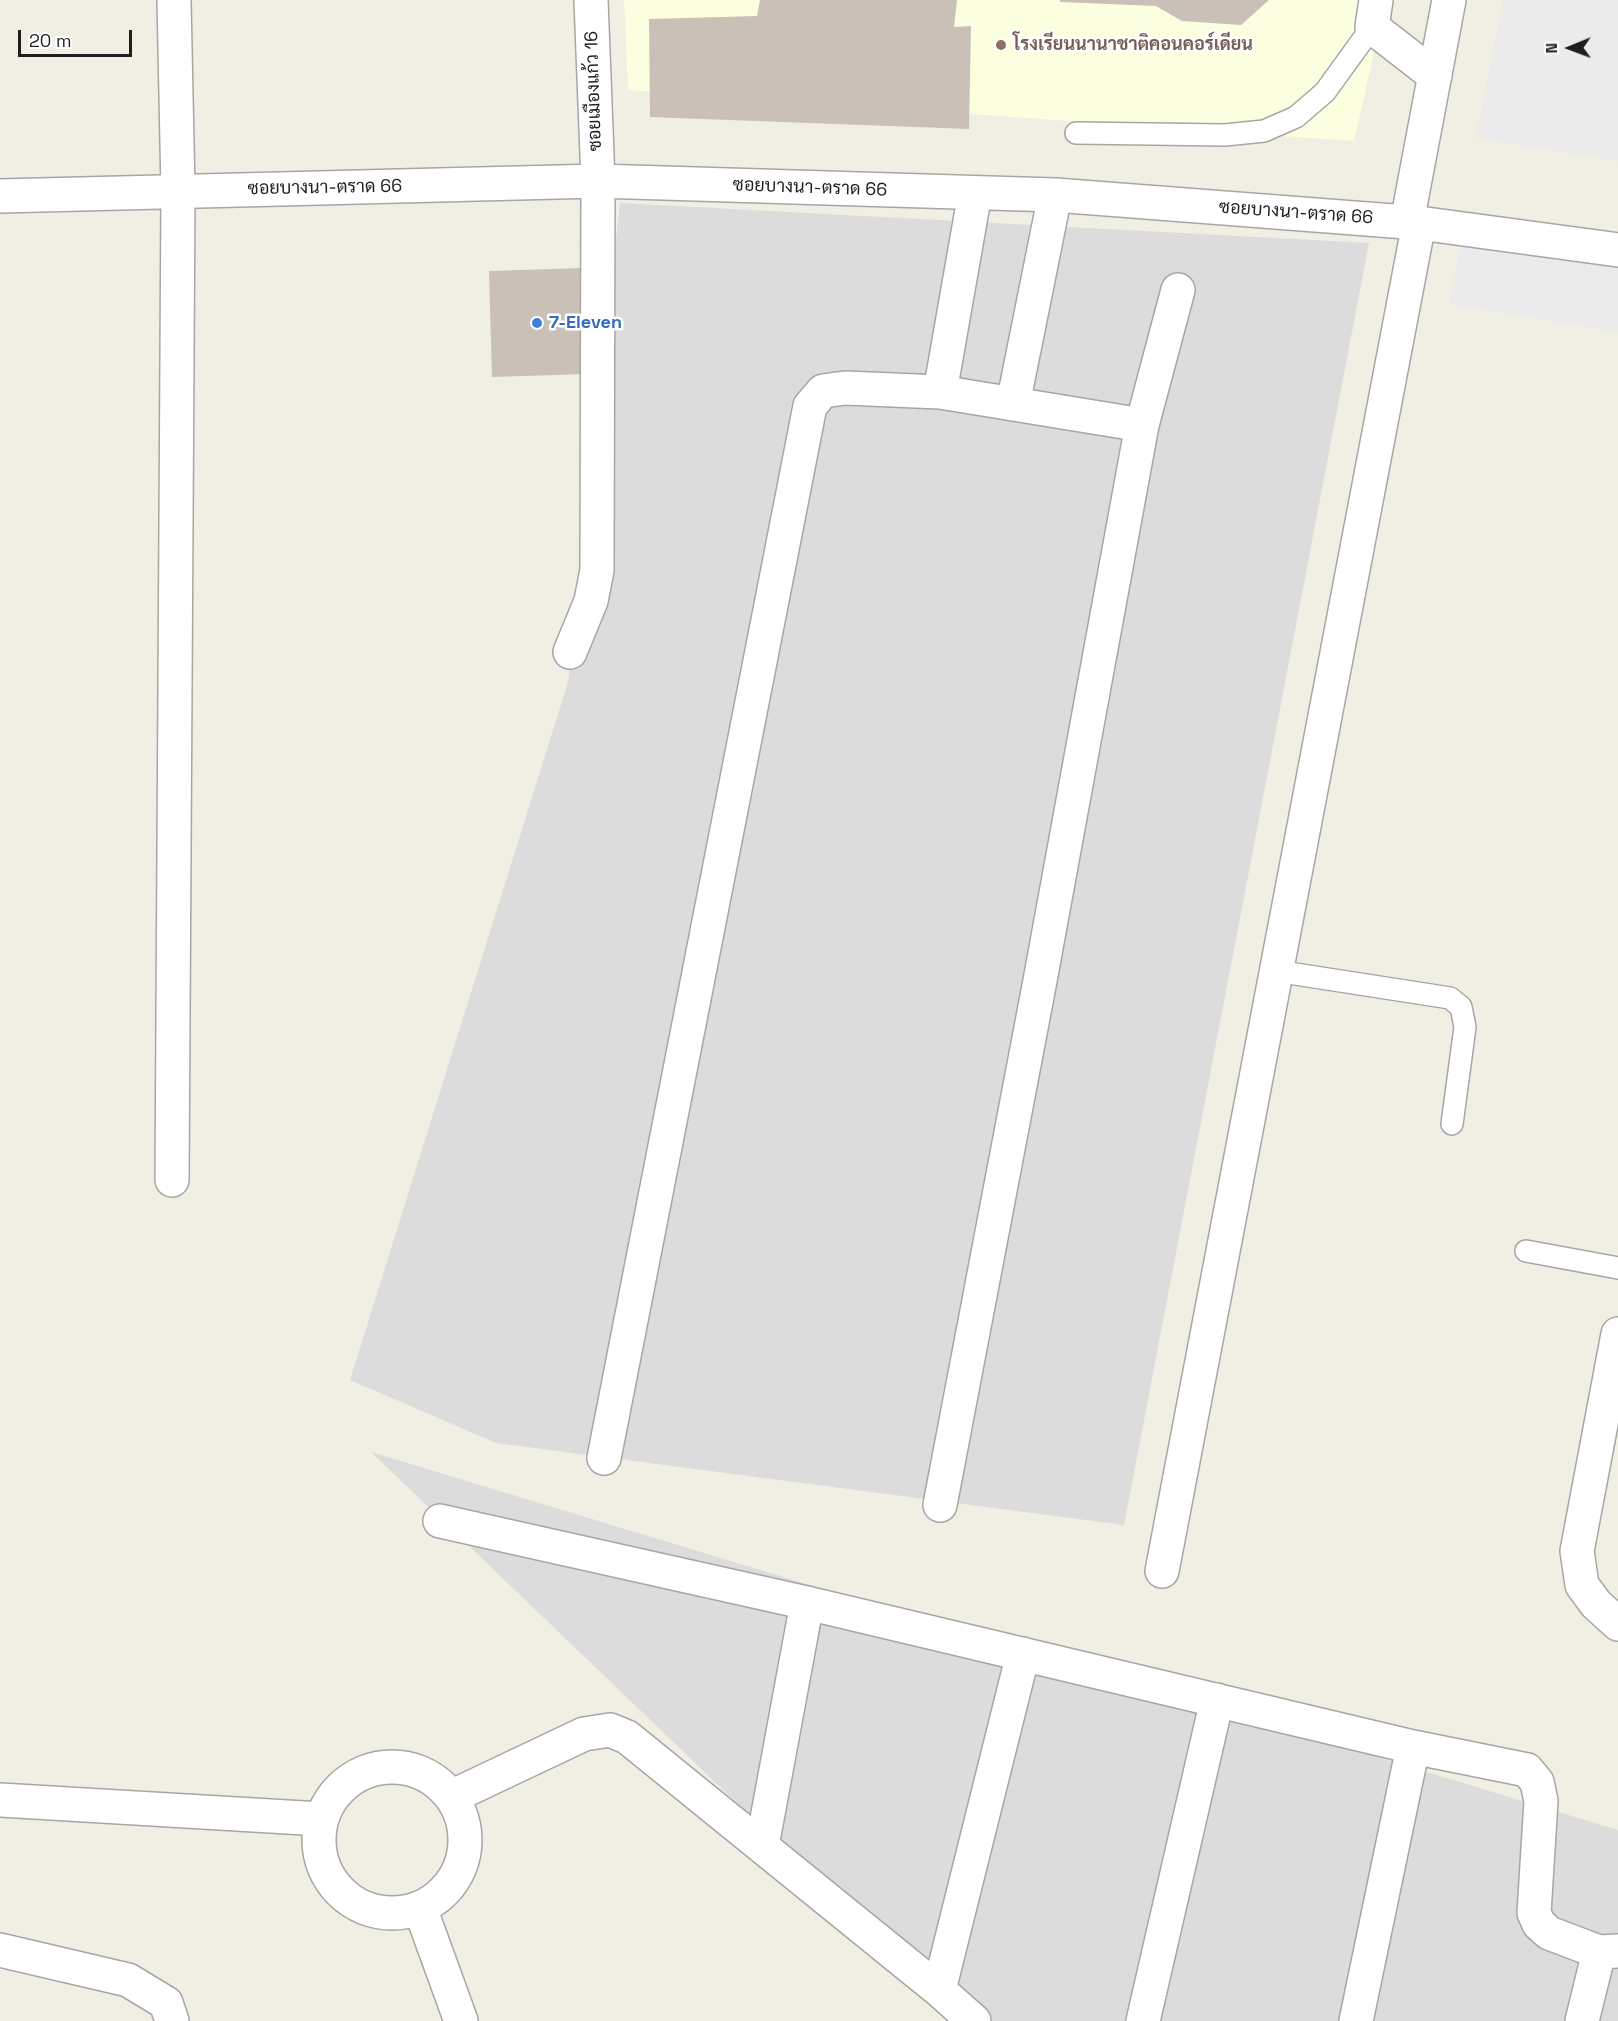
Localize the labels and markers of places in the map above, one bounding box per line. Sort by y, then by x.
place label: โรงเรียนนานาชาติคอนคอร์เดียน [1013,34,1253,56]
marker: โรงเรียนนานาชาติคอนคอร์เดียน [994,38,1008,52]
place label: 7-Eleven [549,312,622,334]
marker: 7-Eleven [530,316,544,330]

